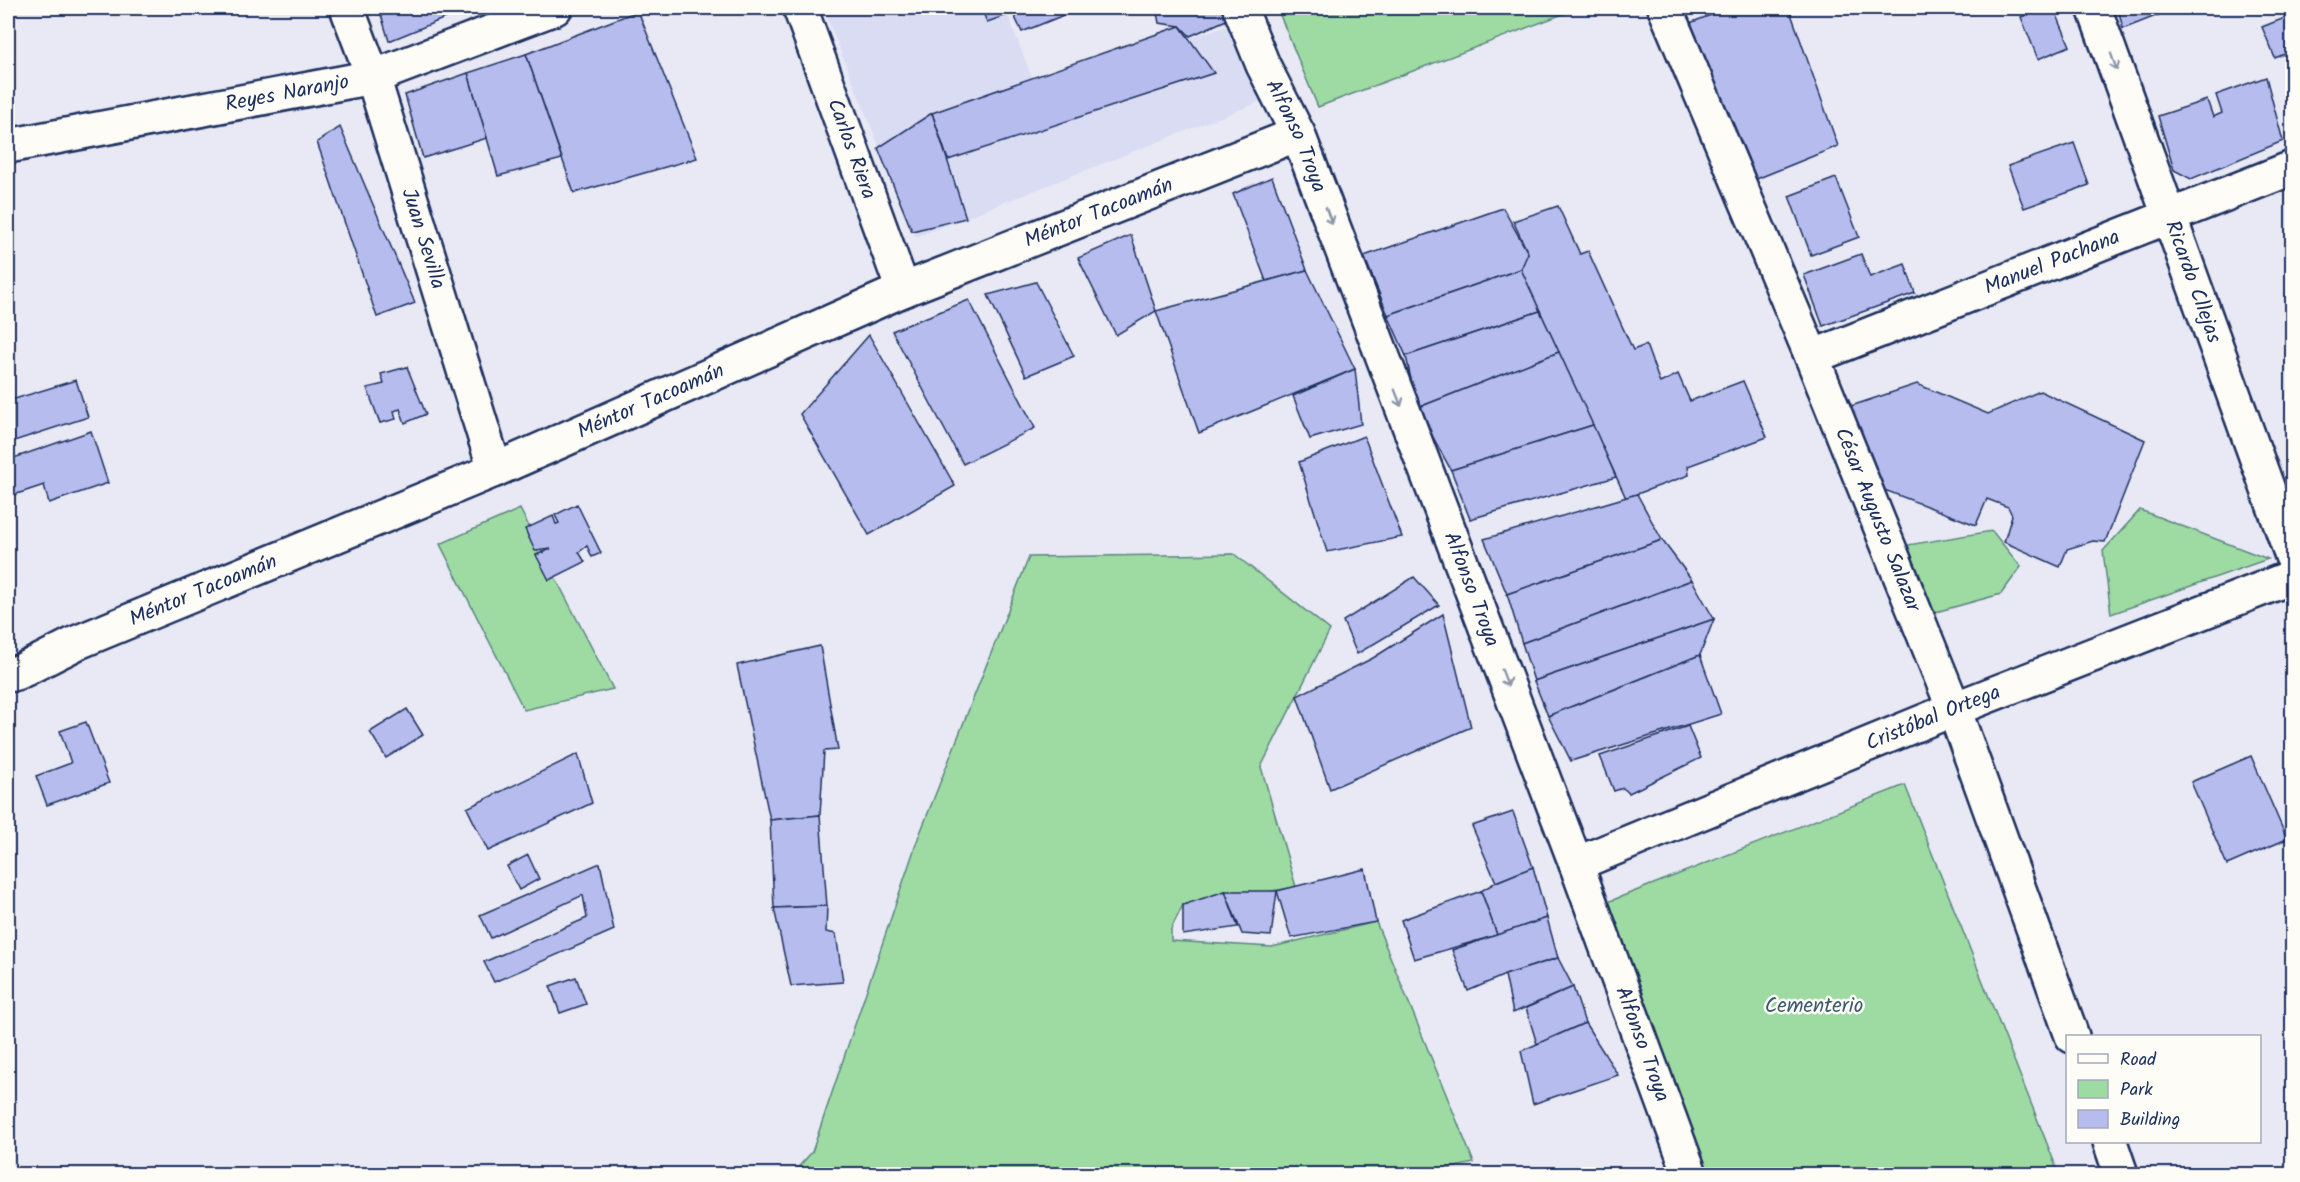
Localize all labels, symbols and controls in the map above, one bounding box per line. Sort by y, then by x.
one-way arrow [2109,53,2120,71]
street label: Reyes Naranjo [222,65,352,121]
street label: Alfonso Troya [1256,74,1335,197]
street label: Carlos Riera [818,94,885,204]
street label: Méntor Tacoamán [1019,168,1178,257]
street label: Juan Sevilla [392,184,454,293]
one-way arrow [1324,206,1335,225]
street label: Ricardo Cllejas [2156,216,2230,348]
street label: Manuel Pachana [1979,221,2125,304]
street label: Méntor Tacoamán [572,354,730,448]
one-way arrow [1393,388,1404,407]
street label: César Augusto Salazar [1826,422,1930,618]
street label: Alfonso Troya [1434,527,1508,652]
street label: Méntor Tacoamán [124,545,282,636]
one-way arrow [1500,669,1511,687]
street label: Cristóbal Ortega [1861,676,2006,760]
street label: Alfonso Troya [1606,982,1679,1107]
park label: Cementerio [1765,990,1863,1023]
legend [2066,1035,2261,1143]
text: Road [2120,1046,2157,1075]
text: Park [2120,1076,2153,1105]
text: Building [2120,1106,2180,1135]

